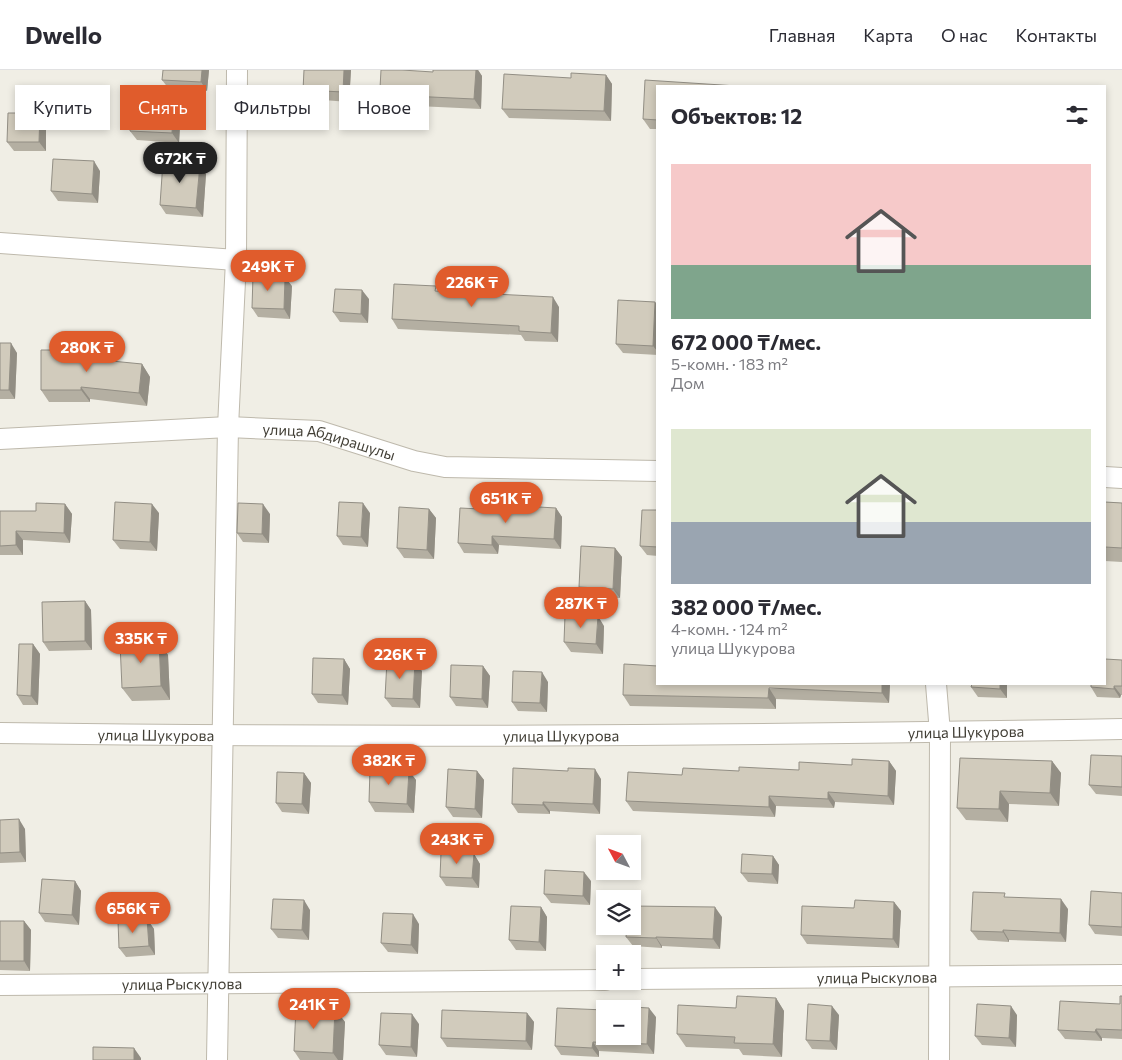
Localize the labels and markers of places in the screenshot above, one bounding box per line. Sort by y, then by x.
pin: 672K ₸ [139,142,221,184]
pin: 249K ₸ [227,250,309,292]
pin: 226K ₸ [431,266,513,308]
pin: 280K ₸ [46,330,128,373]
pin: 651K ₸ [465,482,547,524]
pin: 287K ₸ [540,586,622,629]
pin: 335K ₸ [100,622,182,664]
pin: 226K ₸ [359,638,441,680]
pin: 382K ₸ [348,744,430,786]
pin: 243K ₸ [416,822,498,865]
pin: 656K ₸ [92,892,174,934]
pin: 241K ₸ [273,988,355,1030]

